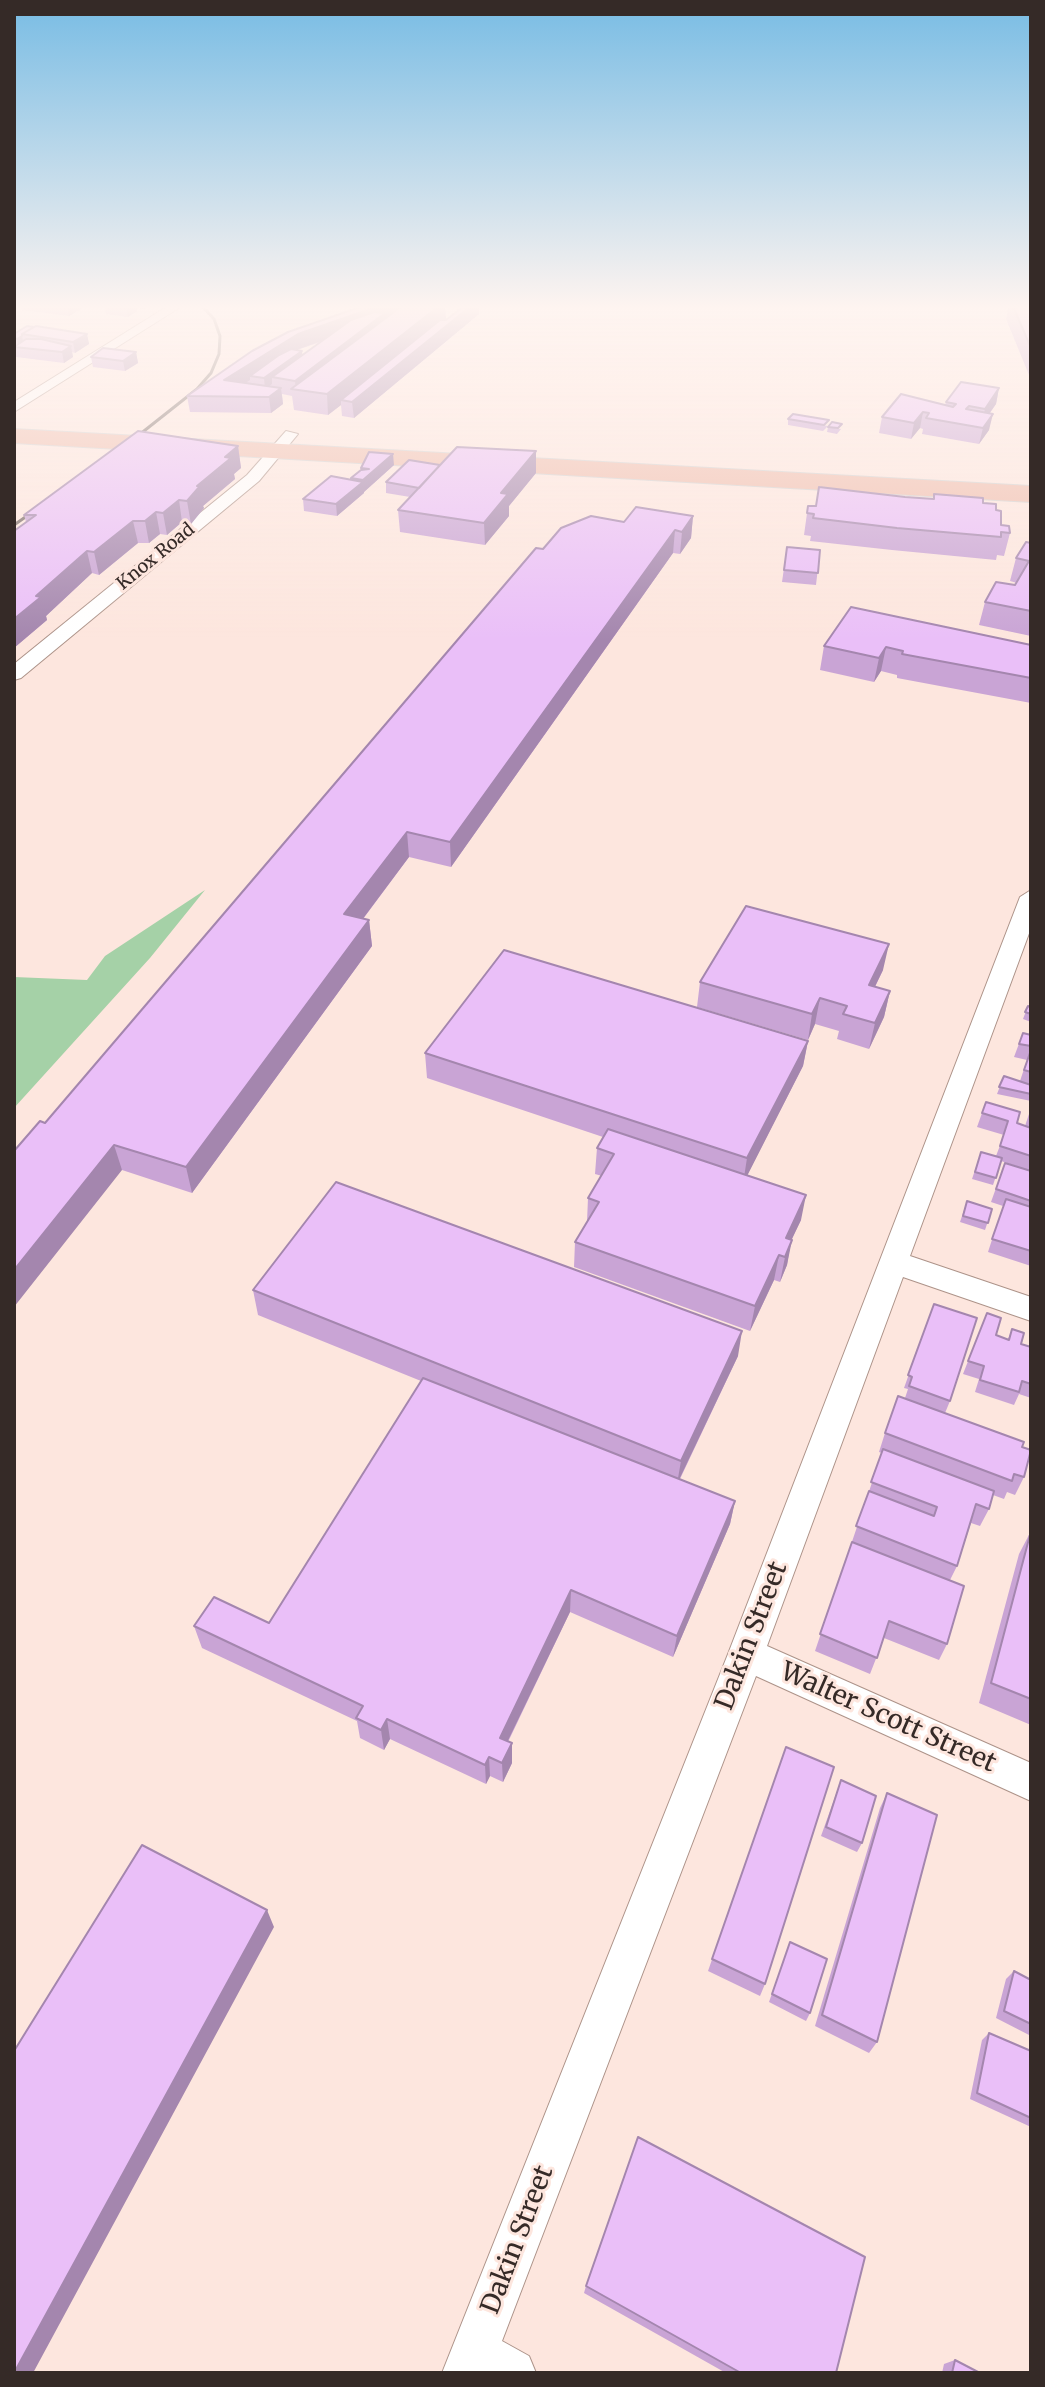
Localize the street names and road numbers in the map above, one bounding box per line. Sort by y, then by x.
street label: Knox Road [113,519,199,595]
street label: Dakin Street [709,1557,795,1715]
street label: Walter Scott Street [775,1656,1001,1780]
street label: Dakin Street [475,2161,561,2319]

